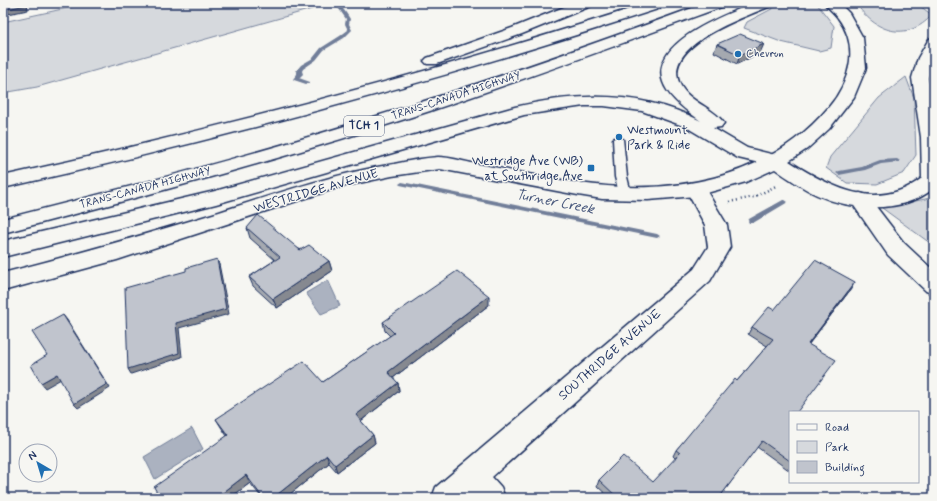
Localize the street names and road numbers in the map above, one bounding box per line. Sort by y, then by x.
street label: TRANS-CANADA HIGHWAY [390,68,522,124]
road number: TCH 1 [344,116,384,136]
street label: TRANS-CANADA HIGHWAY [78,164,212,212]
street label: WESTRIDGE AVENUE [252,165,381,217]
street label: SOUTHRIDGE AVENUE [555,306,665,404]

